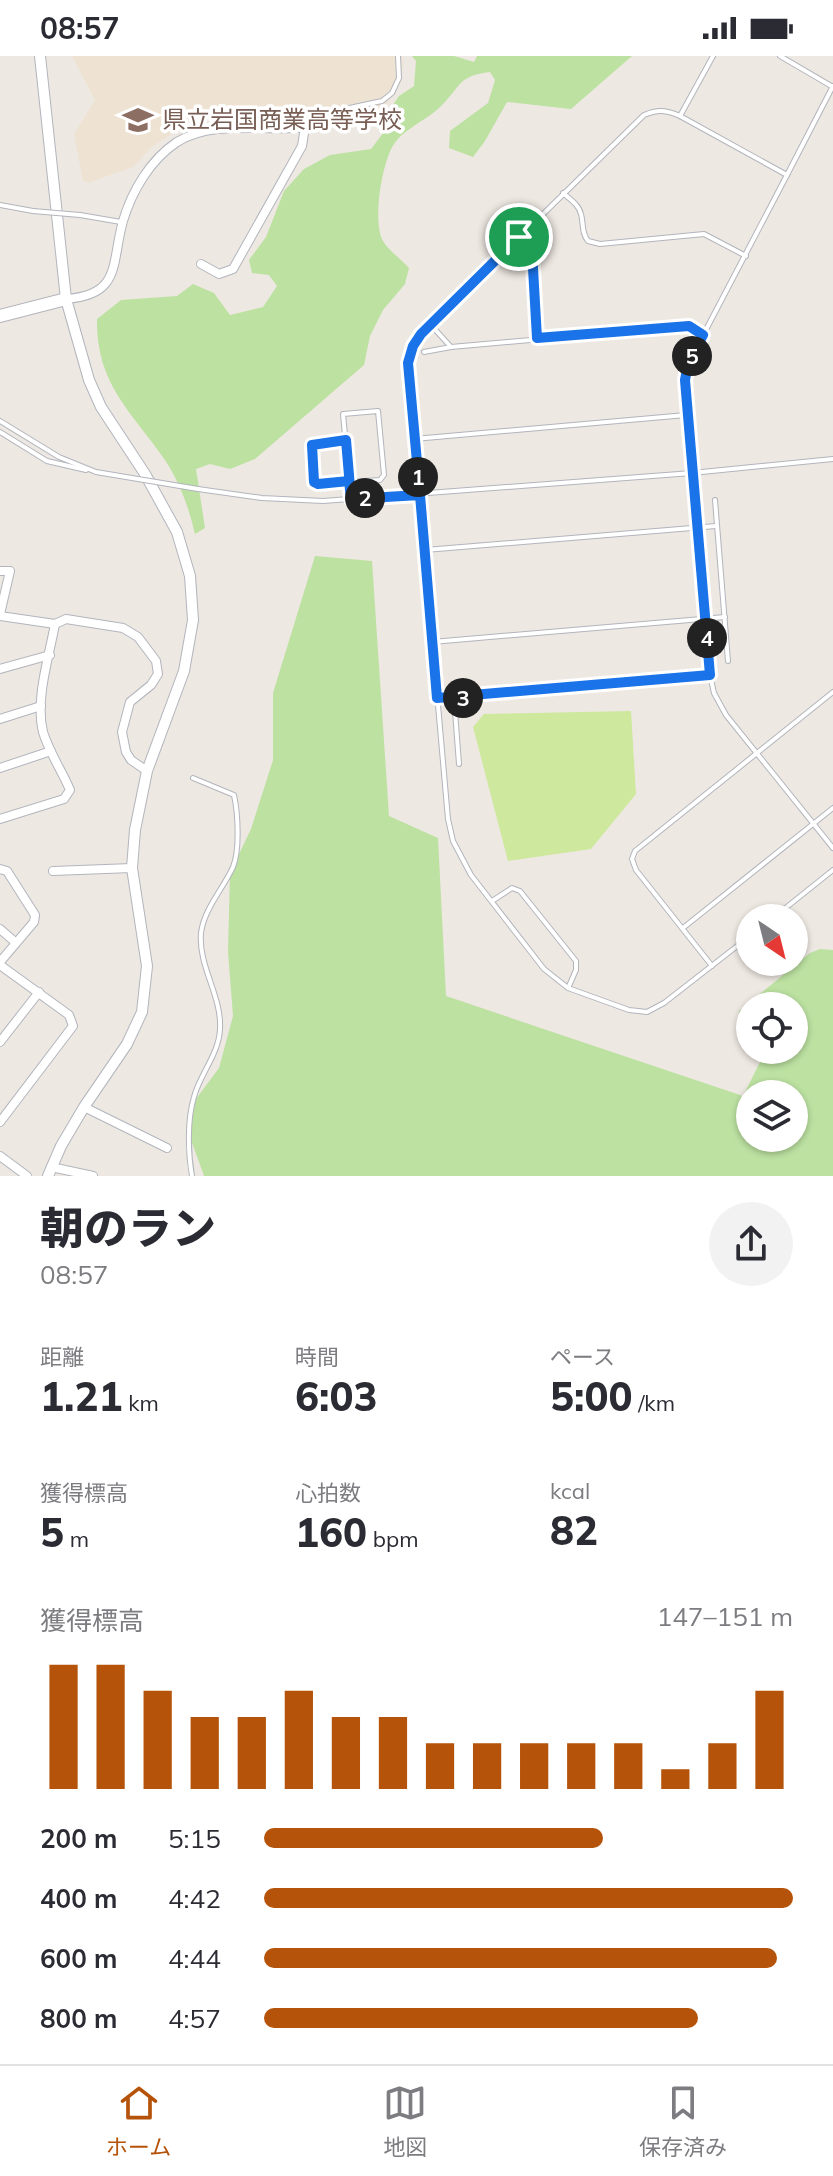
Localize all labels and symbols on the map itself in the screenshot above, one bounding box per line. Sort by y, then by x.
school or university icon: 県立岩国商業高等学校 [121,103,155,137]
place label: 県立岩国商業高等学校 [162,104,402,134]
pin [485,203,553,271]
pin: 5 [672,336,712,376]
pin: 1 [398,457,438,497]
pin: 2 [345,478,385,518]
pin: 4 [687,618,727,658]
pin: 3 [443,678,483,718]
north arrow [736,904,808,976]

